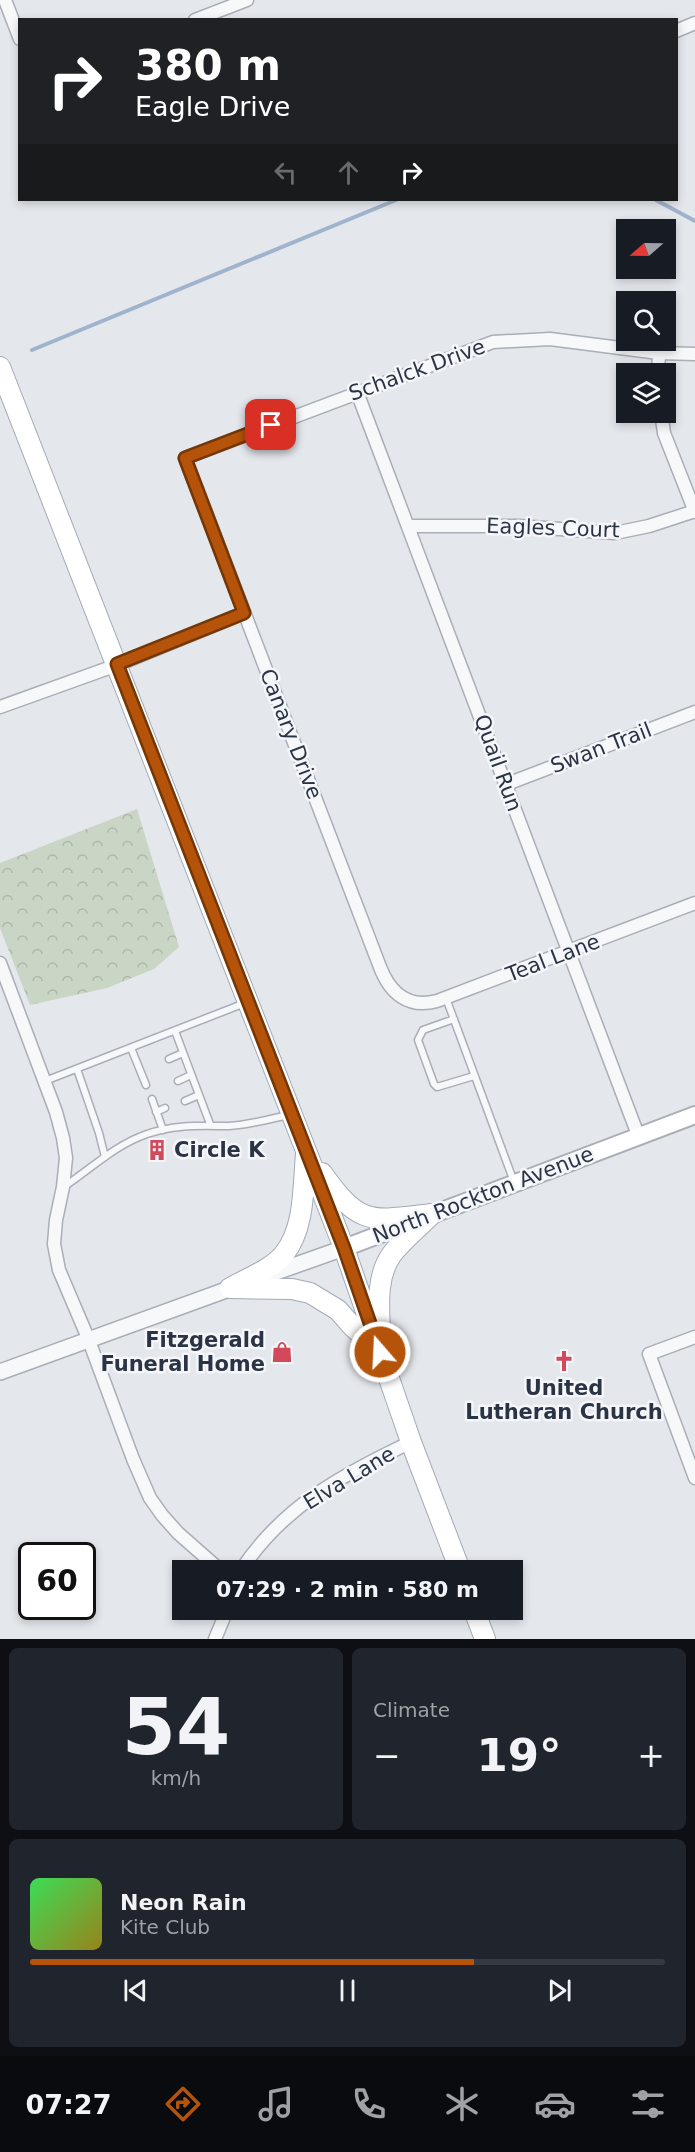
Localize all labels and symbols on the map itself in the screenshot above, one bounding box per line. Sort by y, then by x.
north arrow [616,219,676,279]
street label: Schalck Drive [346,334,488,406]
pin [245,399,296,450]
street label: Eagles Court [486,514,620,542]
street label: Canary Drive [255,666,327,802]
street label: Quail Run [469,711,527,815]
street label: Swan Trail [547,718,655,778]
street label: Teal Lane [502,929,603,987]
building icon: Circle K [145,1138,169,1162]
place label: Circle K [174,1138,265,1162]
street label: North Rockton Avenue [369,1142,597,1248]
position arrow [348,1320,412,1384]
place label: Fitzgerald Funeral Home [100,1328,265,1376]
shop icon: Fitzgerald Funeral Home [270,1340,294,1364]
church icon: United Lutheran Church [552,1349,576,1373]
place label: United Lutheran Church [465,1376,663,1424]
street label: Elva Lane [299,1441,399,1515]
speed limit sign: 60 [18,1542,96,1620]

